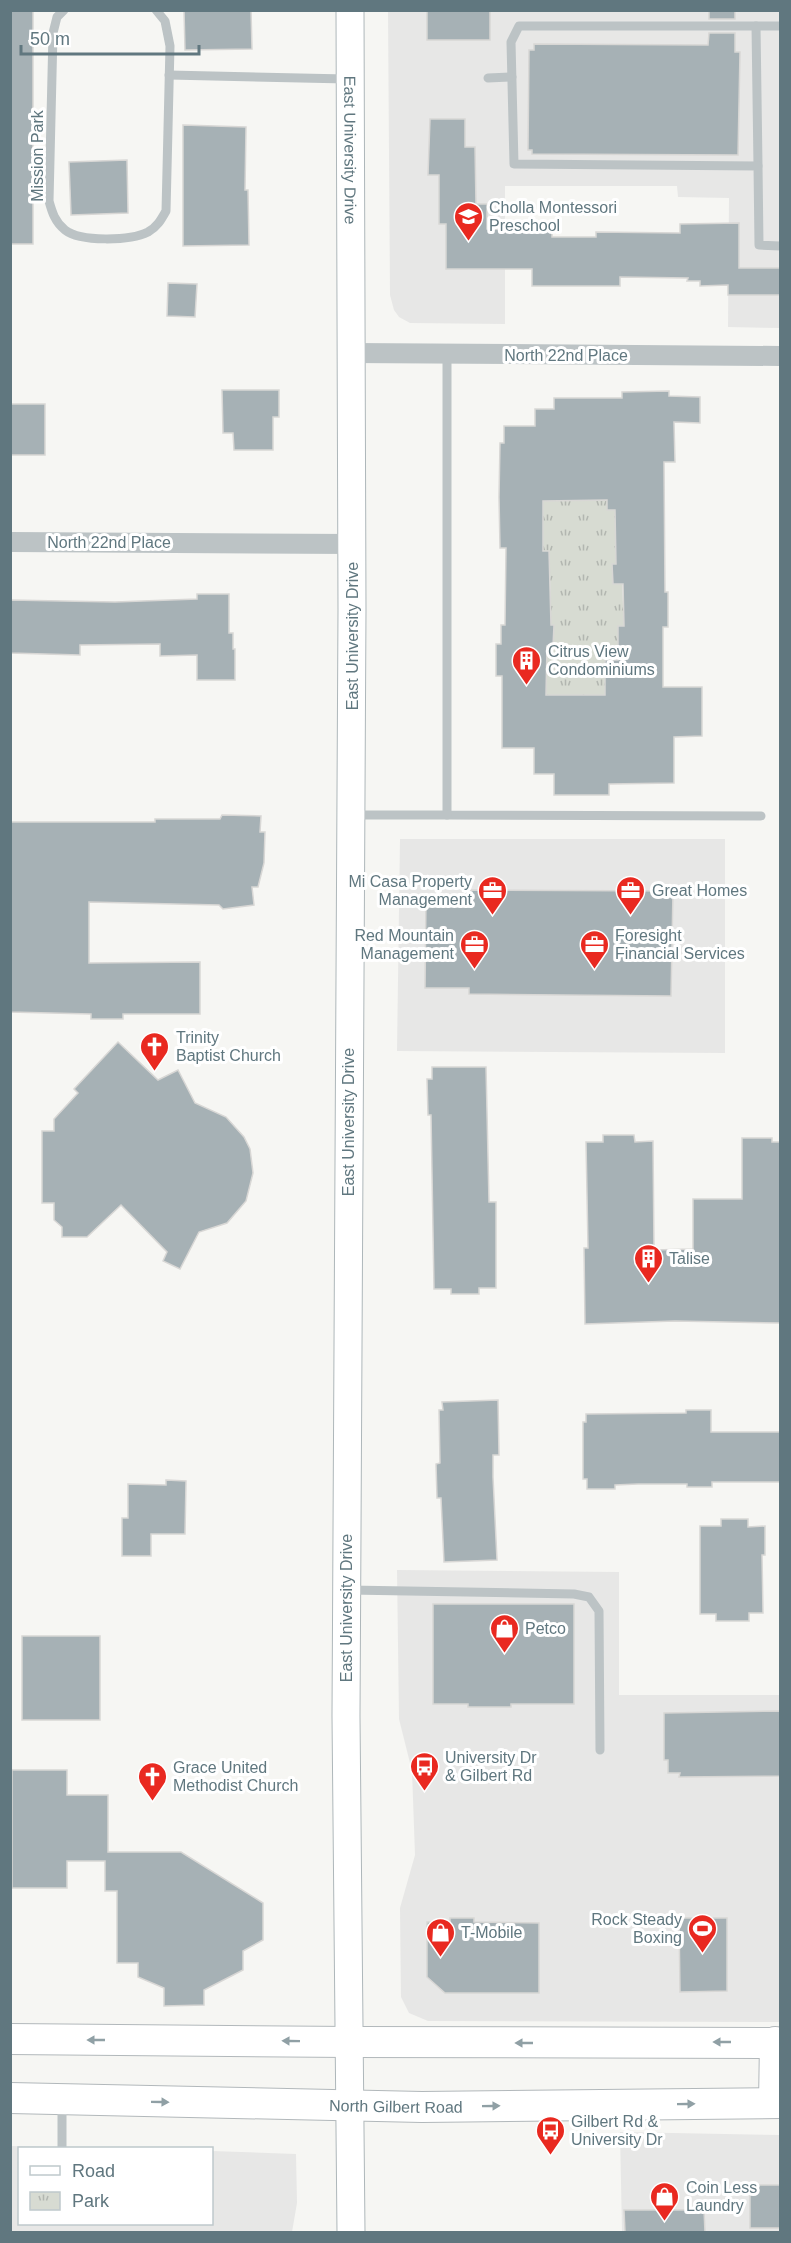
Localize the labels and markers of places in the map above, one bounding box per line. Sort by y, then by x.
place label: Cholla Montessori Preschool [489,199,617,234]
school or university icon: Cholla Montessori Preschool [452,200,484,242]
place label: Citrus View Condominiums [548,643,655,678]
building icon: Citrus View Condominiums [511,644,543,686]
place label: Mi Casa Property Management [348,873,473,908]
office icon: Mi Casa Property Management [477,874,509,916]
office icon: Great Homes [615,874,647,916]
place label: Great Homes [652,882,747,899]
place label: Red Mountain Management [354,927,455,962]
place label: Foresight Financial Services [615,927,745,962]
office icon: Red Mountain Management [459,928,491,970]
office icon: Foresight Financial Services [578,928,610,970]
place label: Trinity Baptist Church [176,1029,281,1064]
church icon: Trinity Baptist Church [139,1030,171,1072]
building icon: Talise [632,1242,664,1284]
place label: Talise [669,1250,710,1267]
shop icon: Petco [488,1612,520,1654]
place label: Petco [525,1620,566,1637]
place label: University Dr & Gilbert Rd [445,1749,537,1784]
bus stop icon: University Dr & Gilbert Rd [408,1750,440,1792]
place label: Grace United Methodist Church [173,1759,298,1794]
church icon: Grace United Methodist Church [136,1760,168,1802]
place label: Rock Steady Boxing [591,1911,682,1946]
sports icon: Rock Steady Boxing [687,1912,719,1954]
shop icon: T-Mobile [424,1916,456,1958]
place label: T-Mobile [461,1924,522,1941]
place label: Gilbert Rd & University Dr [571,2113,663,2148]
bus stop icon: Gilbert Rd & University Dr [534,2114,566,2156]
place label: Coin Less Laundry [686,2179,757,2214]
shop icon: Coin Less Laundry [649,2180,681,2222]

